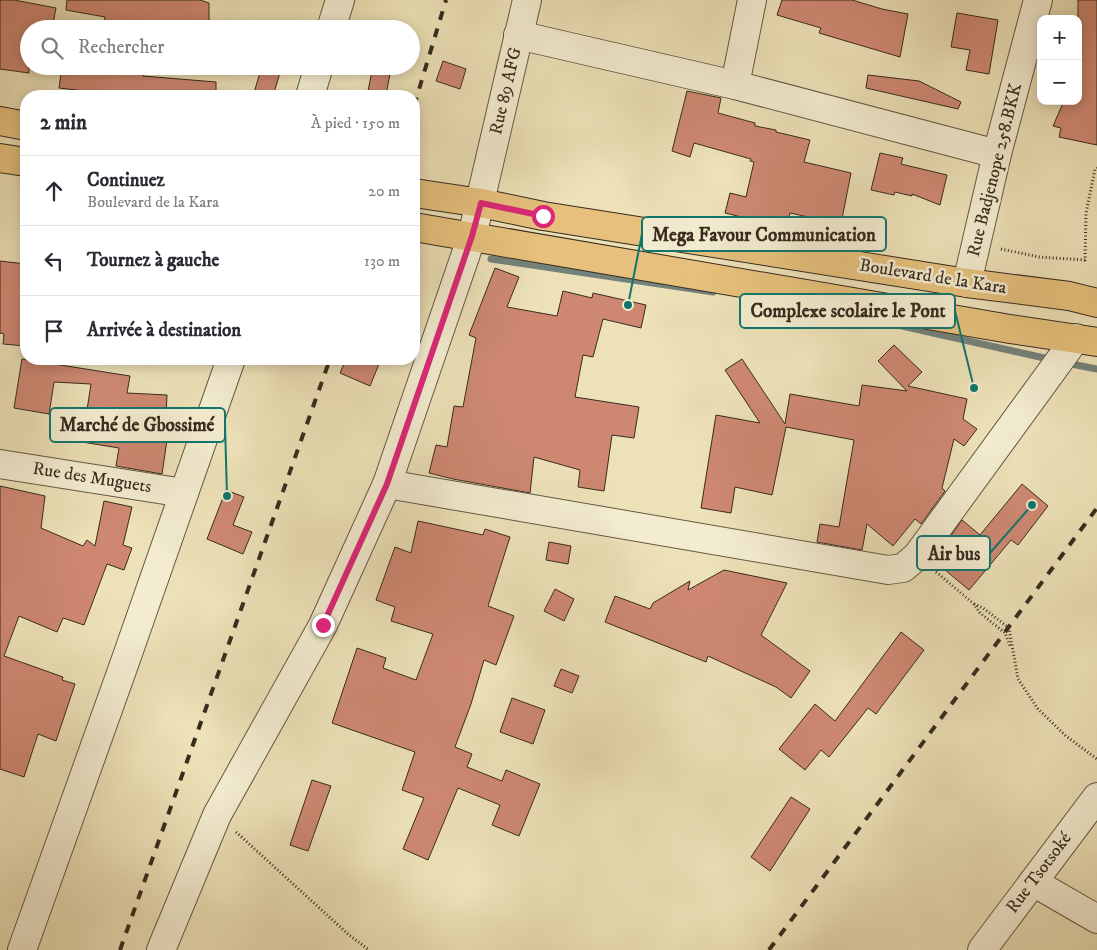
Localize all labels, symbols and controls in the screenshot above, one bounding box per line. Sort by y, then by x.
map controls [1037,15,1082,105]
button: + [1037,15,1082,60]
search box [20,20,420,75]
icon: search [38,34,66,62]
text: Rechercher [78,36,164,59]
street label: Rue 89 AFG [485,45,527,137]
button: − [1037,60,1082,105]
street label: Rue Badjenope 258.BKK [963,81,1027,259]
text: 2 min [40,110,87,136]
text: À pied · 150 m [311,113,400,133]
text: Continuez [87,169,165,192]
icon: ahead [40,177,68,205]
text: 20 m [368,181,400,201]
text: Boulevard de la Kara [87,192,219,212]
route start [532,205,555,228]
callout: Mega Favour Communication [642,217,886,251]
text: Mega Favour Communication [652,224,877,247]
icon: left [40,247,68,275]
text: Tournez à gauche [87,249,219,272]
text: 130 m [364,251,400,271]
street label: Boulevard de la Kara [858,255,1008,300]
callout: Complexe scolaire le Pont [740,294,955,328]
text: Complexe scolaire le Pont [750,300,946,323]
icon: arrive [40,317,68,345]
text: Arrivée à destination [87,319,241,342]
callout: Marché de Gbossimé [50,408,225,442]
text: Marché de Gbossimé [60,414,216,437]
street label: Rue des Muguets [31,458,153,498]
callout: Air bus [917,536,990,570]
text: Air bus [927,543,981,566]
route end [312,614,335,637]
street label: Rue Tsotsoké [1001,828,1077,918]

